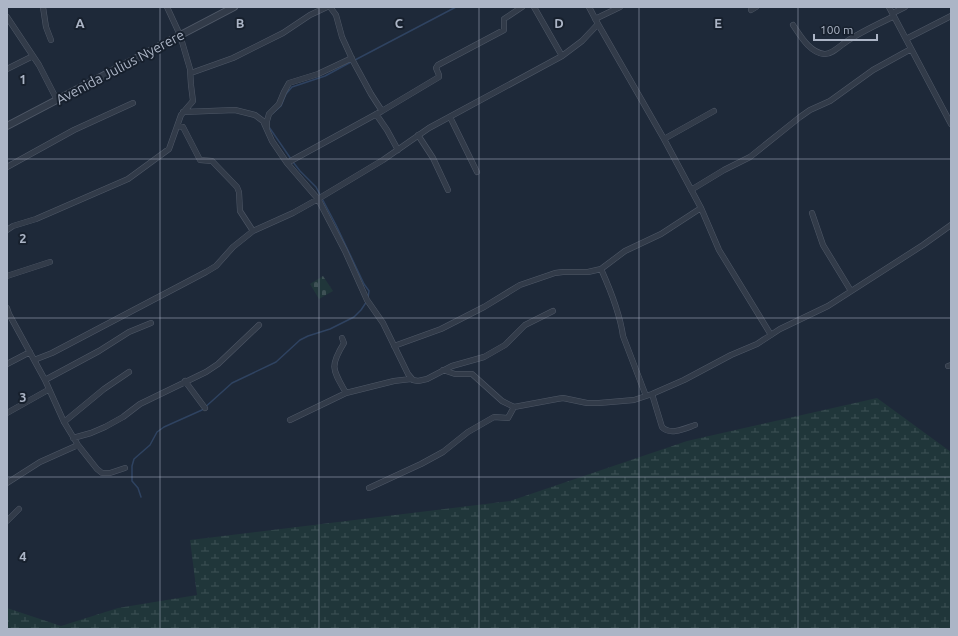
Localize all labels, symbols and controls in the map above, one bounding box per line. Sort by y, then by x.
text: A [75,16,85,30]
text: B [236,16,245,30]
text: C [395,16,404,30]
text: D [554,16,564,30]
text: E [714,16,722,30]
scale bar [814,16,877,42]
text: 100 m [820,23,853,36]
street label: Avenida Julius Nyerere [53,26,187,108]
text: 1 [19,72,27,86]
text: 2 [19,231,27,245]
text: 3 [19,390,27,404]
text: 4 [19,549,27,563]

